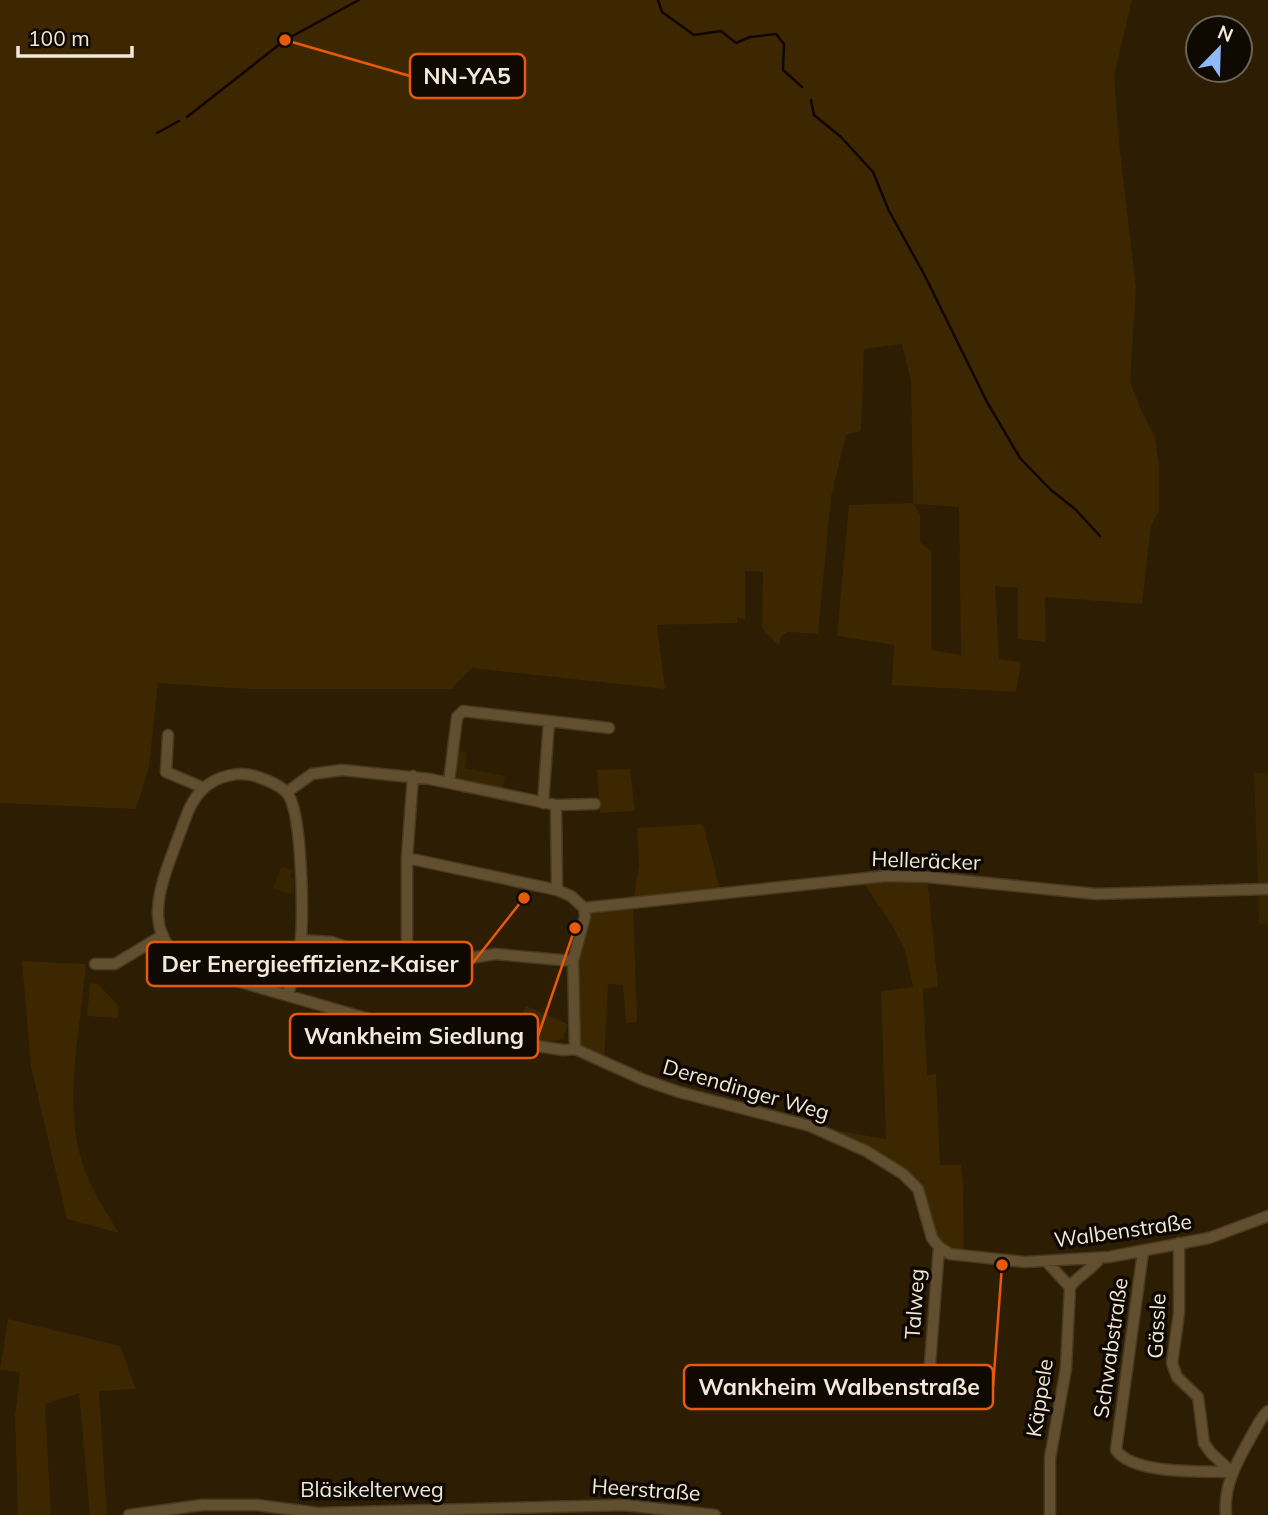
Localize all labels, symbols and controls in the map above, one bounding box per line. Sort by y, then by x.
scale bar [18,14,131,58]
north arrow [1184,14,1254,84]
text: N [1214,20,1237,47]
text: 100 m [28,25,90,51]
callout: NN-YA5 [410,54,525,98]
text: NN-YA5 [423,61,511,90]
street label: Helleräcker [871,845,981,875]
callout: Der Energieeffizienz-Kaiser [147,942,472,986]
text: Der Energieeffizienz-Kaiser [161,949,459,978]
callout: Wankheim Siedlung [290,1014,538,1058]
text: Wankheim Siedlung [304,1021,524,1050]
street label: Derendinger Weg [660,1053,832,1125]
street label: Walbenstraße [1052,1207,1193,1253]
street label: Talweg [899,1268,929,1340]
street label: Schwabstraße [1087,1276,1133,1420]
street label: Gässle [1141,1293,1171,1359]
street label: Käppele [1020,1357,1058,1439]
callout: Wankheim Walbenstraße [684,1365,993,1409]
text: Wankheim Walbenstraße [698,1372,980,1401]
street label: Heerstraße [591,1472,701,1506]
street label: Bläsikelterweg [300,1476,444,1502]

